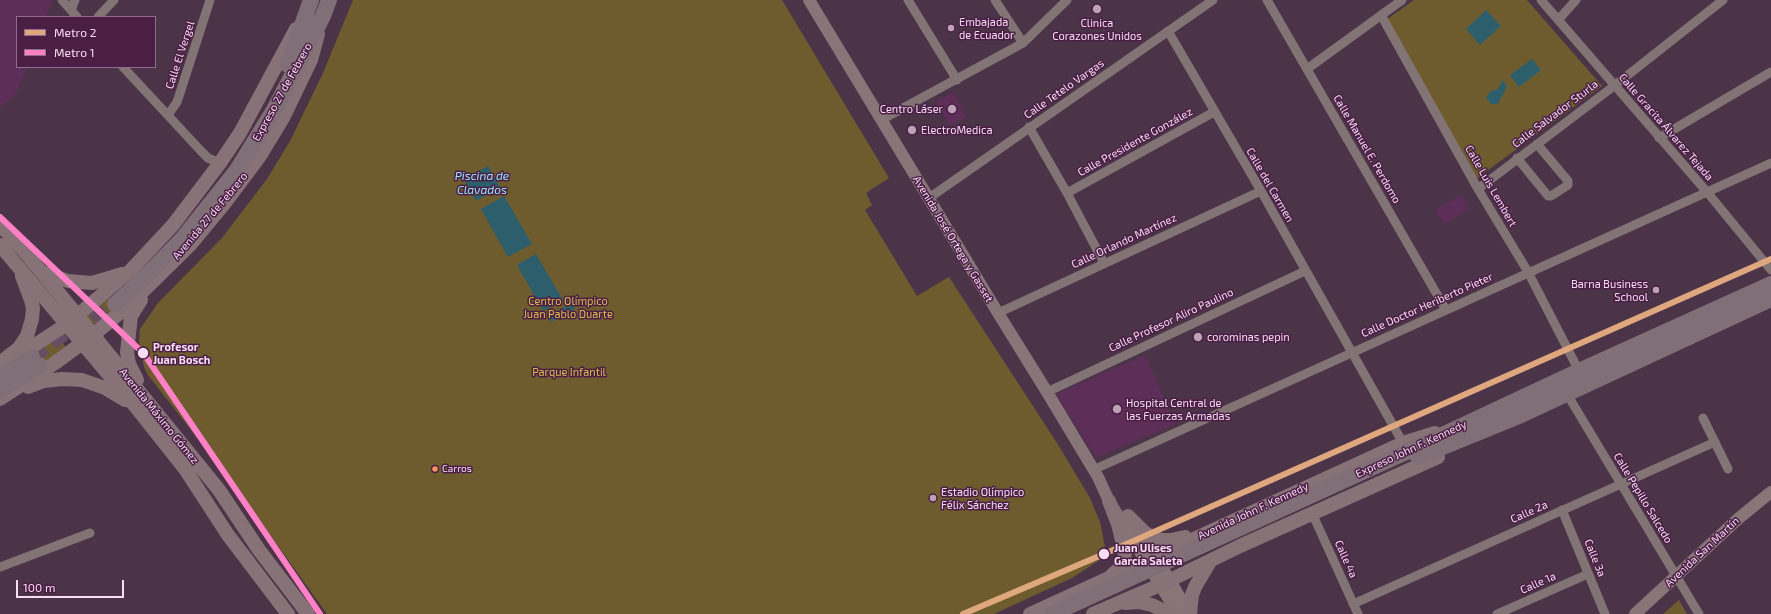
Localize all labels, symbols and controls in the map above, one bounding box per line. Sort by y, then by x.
marker: Clinica Corazones Unidos [1091,3,1103,15]
place label: Embajada de Ecuador [959,15,1014,41]
legend [16,16,156,68]
place label: Clinica Corazones Unidos [1052,16,1142,42]
street label: Calle El Vergel [163,19,197,91]
marker: Embajada de Ecuador [946,23,956,33]
text: Metro 2 [54,25,96,39]
street label: Expreso 27 de Febrero [249,41,315,143]
text: Metro 1 [54,45,94,59]
street label: Calle Tetelo Vargas [1021,56,1107,122]
street label: Calle Gracita Álvarez Tejada [1616,71,1716,183]
street label: Calle Salvador Sturla [1510,77,1600,151]
street label: Calle Manuel E. Perdomo [1330,92,1404,206]
place label: Centro Láser [880,102,943,116]
marker: Centro Láser [946,103,958,115]
street label: Calle Presidente González [1075,105,1195,179]
place label: ElectroMedica [921,123,992,137]
marker: ElectroMedica [906,124,918,136]
street label: Calle Luis Lembert [1462,143,1520,229]
street label: Calle del Carmen [1243,145,1297,225]
water label: Piscina de Clavados [455,169,509,197]
street label: Avenida 27 de Febrero [170,170,250,262]
street label: Avenida José Ortega y Gasset [910,173,996,305]
street label: Calle Orlando Martínez [1069,211,1179,271]
street label: Calle Doctor Heriberto Pieter [1359,270,1495,340]
place label: Barna Business School [1571,277,1648,303]
street label: Calle Profesor Aliro Paulino [1107,285,1235,355]
marker: Barna Business School [1651,285,1661,295]
park label: Centro Olímpico Juan Pablo Duarte [523,294,613,320]
place label: corominas pepin [1207,330,1290,344]
marker: corominas pepin [1192,331,1204,343]
place label: Profesor Juan Bosch [153,340,210,366]
marker: Profesor Juan Bosch [136,346,150,360]
park label: Parque Infantil [532,365,606,379]
street label: Avenida Máximo Gómez [116,366,202,466]
place label: Hospital Central de las Fuerzas Armadas [1126,396,1230,422]
marker: Hospital Central de las Fuerzas Armadas [1111,403,1123,415]
street label: Expreso John F. Kennedy [1353,417,1469,481]
street label: Calle Pepillo Salcedo [1611,450,1675,546]
place label: Carros [442,463,472,475]
marker: Carros [430,464,440,474]
street label: Avenida John F. Kennedy [1196,480,1310,542]
place label: Estadio Olímpico Félix Sánchez [941,485,1024,511]
marker: Estadio Olímpico Félix Sánchez [928,493,938,503]
street label: Calle 2a [1508,498,1550,526]
street label: Avenida San Martín [1662,514,1742,590]
street label: Calle 3a [1582,537,1608,579]
street label: Calle 4a [1332,538,1360,580]
place label: Juan Ulises García Saleta [1114,541,1183,567]
marker: Juan Ulises García Saleta [1097,547,1111,561]
street label: Calle 1a [1518,569,1558,597]
scale bar [18,572,126,598]
text: 100 m [23,580,55,594]

